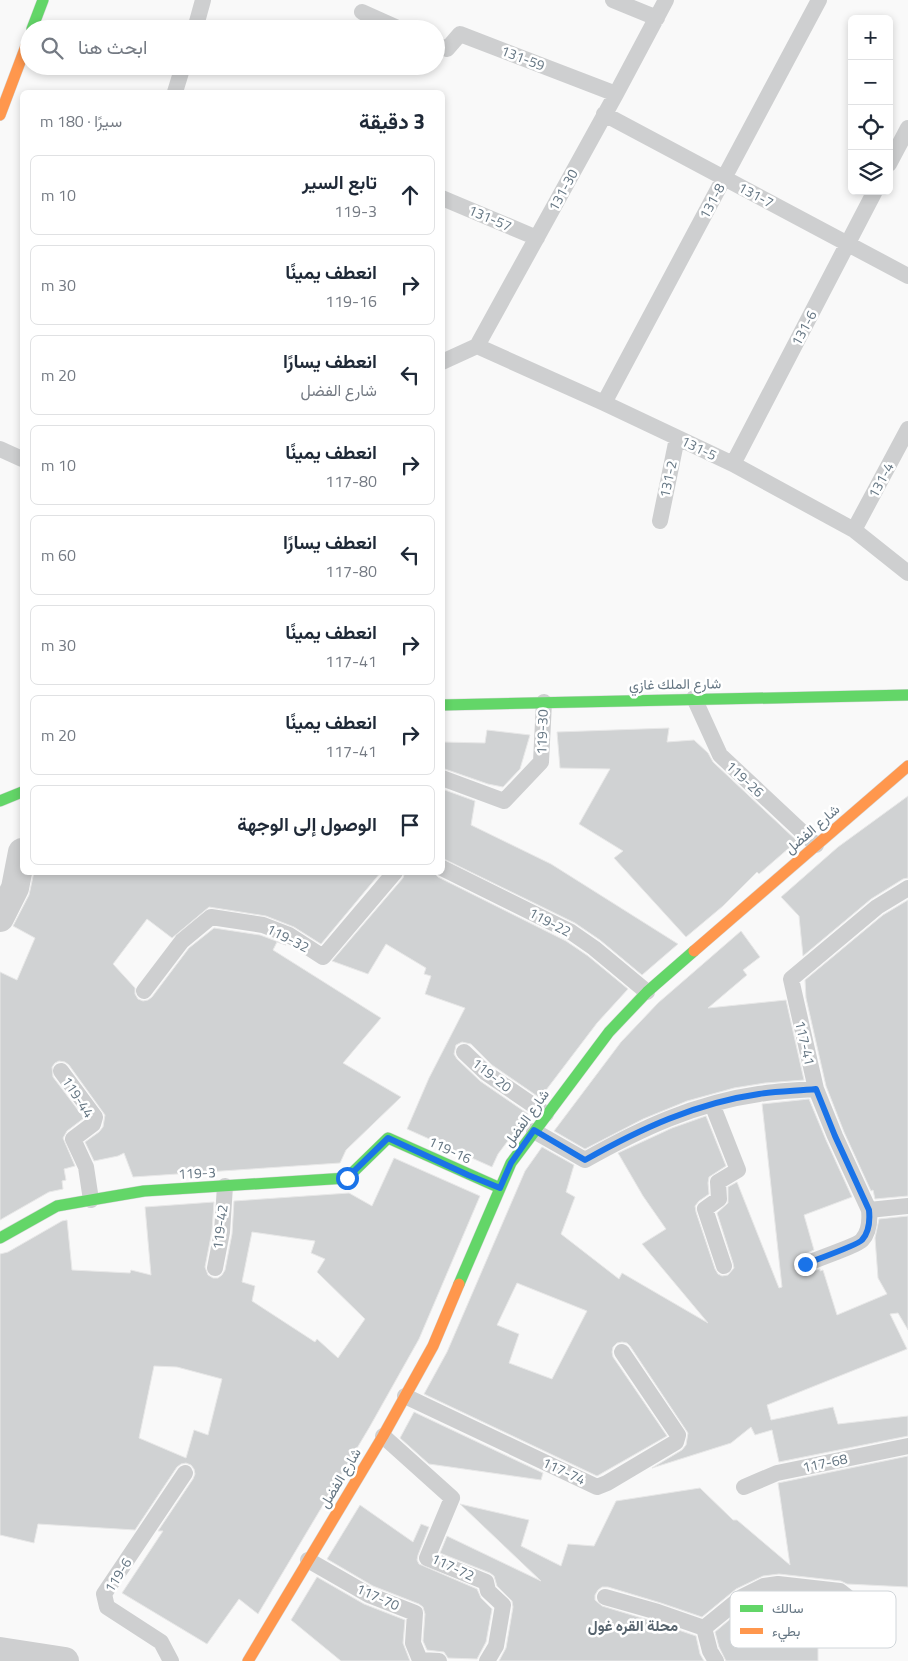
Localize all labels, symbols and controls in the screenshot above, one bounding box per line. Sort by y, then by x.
map controls [848,15,893,195]
button: + [848,15,893,60]
search box [20,20,445,75]
text: ابحث هنا [78,32,147,61]
icon: search [38,34,66,62]
street label: 131-59 [498,40,548,76]
button: − [848,60,893,105]
text: 3 دقيقة [359,105,425,137]
button: locate [848,105,893,150]
text: سيرًا · 180 m [40,109,122,133]
button: layers [848,150,893,195]
street label: 131-30 [542,165,583,215]
text: تابع السير [302,167,377,196]
street label: 131-7 [735,176,778,213]
street label: 131-8 [693,179,730,222]
icon: ahead [396,181,424,209]
text: 10 m [41,183,76,207]
text: 119-3 [334,199,377,223]
street label: 131-57 [465,199,515,236]
text: انعطف يمينًا [285,257,377,286]
icon: right [396,271,424,299]
text: 30 m [41,273,76,297]
text: 119-16 [325,289,377,313]
street label: 131-6 [785,306,822,349]
text: انعطف يسارًا [283,346,377,375]
icon: left [396,361,424,389]
text: 20 m [41,363,76,387]
text: شارع الفضل [301,378,377,402]
street label: 131-5 [678,430,721,465]
text: انعطف يمينًا [285,437,377,466]
icon: right [396,451,424,479]
text: 10 m [41,453,76,477]
street label: 131-2 [653,458,682,499]
street label: 131-4 [862,458,899,501]
text: 117-80 [325,469,377,493]
text: انعطف يسارًا [283,527,377,556]
icon: left [396,541,424,569]
text: 60 m [41,543,76,567]
text: 117-80 [325,559,377,583]
text: انعطف يمينًا [285,617,377,646]
icon: right [396,631,424,659]
text: 30 m [41,633,76,657]
text: 117-41 [325,649,377,673]
street label: شارع الملك غازي [629,672,721,697]
text: انعطف يمينًا [285,707,377,736]
street label: 119-30 [530,709,553,755]
icon: right [396,721,424,749]
text: 20 m [41,723,76,747]
text: 117-41 [325,739,377,763]
street label: 119-26 [722,755,769,802]
street label: شارع الفضل [780,799,844,859]
text: الوصول إلى الوجهة [237,809,377,838]
icon: arrive [396,811,424,839]
street label: 119-22 [525,902,575,941]
street label: 119-32 [263,918,313,957]
street label: 117-41 [790,1018,821,1067]
street label: 119-20 [468,1052,517,1097]
street label: 119-44 [57,1072,100,1122]
street label: شارع الفضل [497,1084,555,1152]
street label: 119-16 [425,1130,475,1169]
street label: 119-3 [178,1161,216,1184]
route start [336,1167,359,1190]
street label: 119-42 [206,1203,233,1251]
route end [794,1253,817,1276]
street label: شارع الفضل [313,1444,367,1512]
street label: 117-68 [801,1447,849,1477]
street label: 117-74 [539,1451,589,1490]
street label: 117-72 [428,1547,478,1586]
street label: 119-6 [99,1553,136,1596]
street label: 117-70 [353,1578,403,1615]
legend [730,1591,896,1648]
text: سالك [772,1597,803,1618]
district label: محلة القره غول [588,1614,678,1637]
text: بطيء [772,1620,800,1643]

